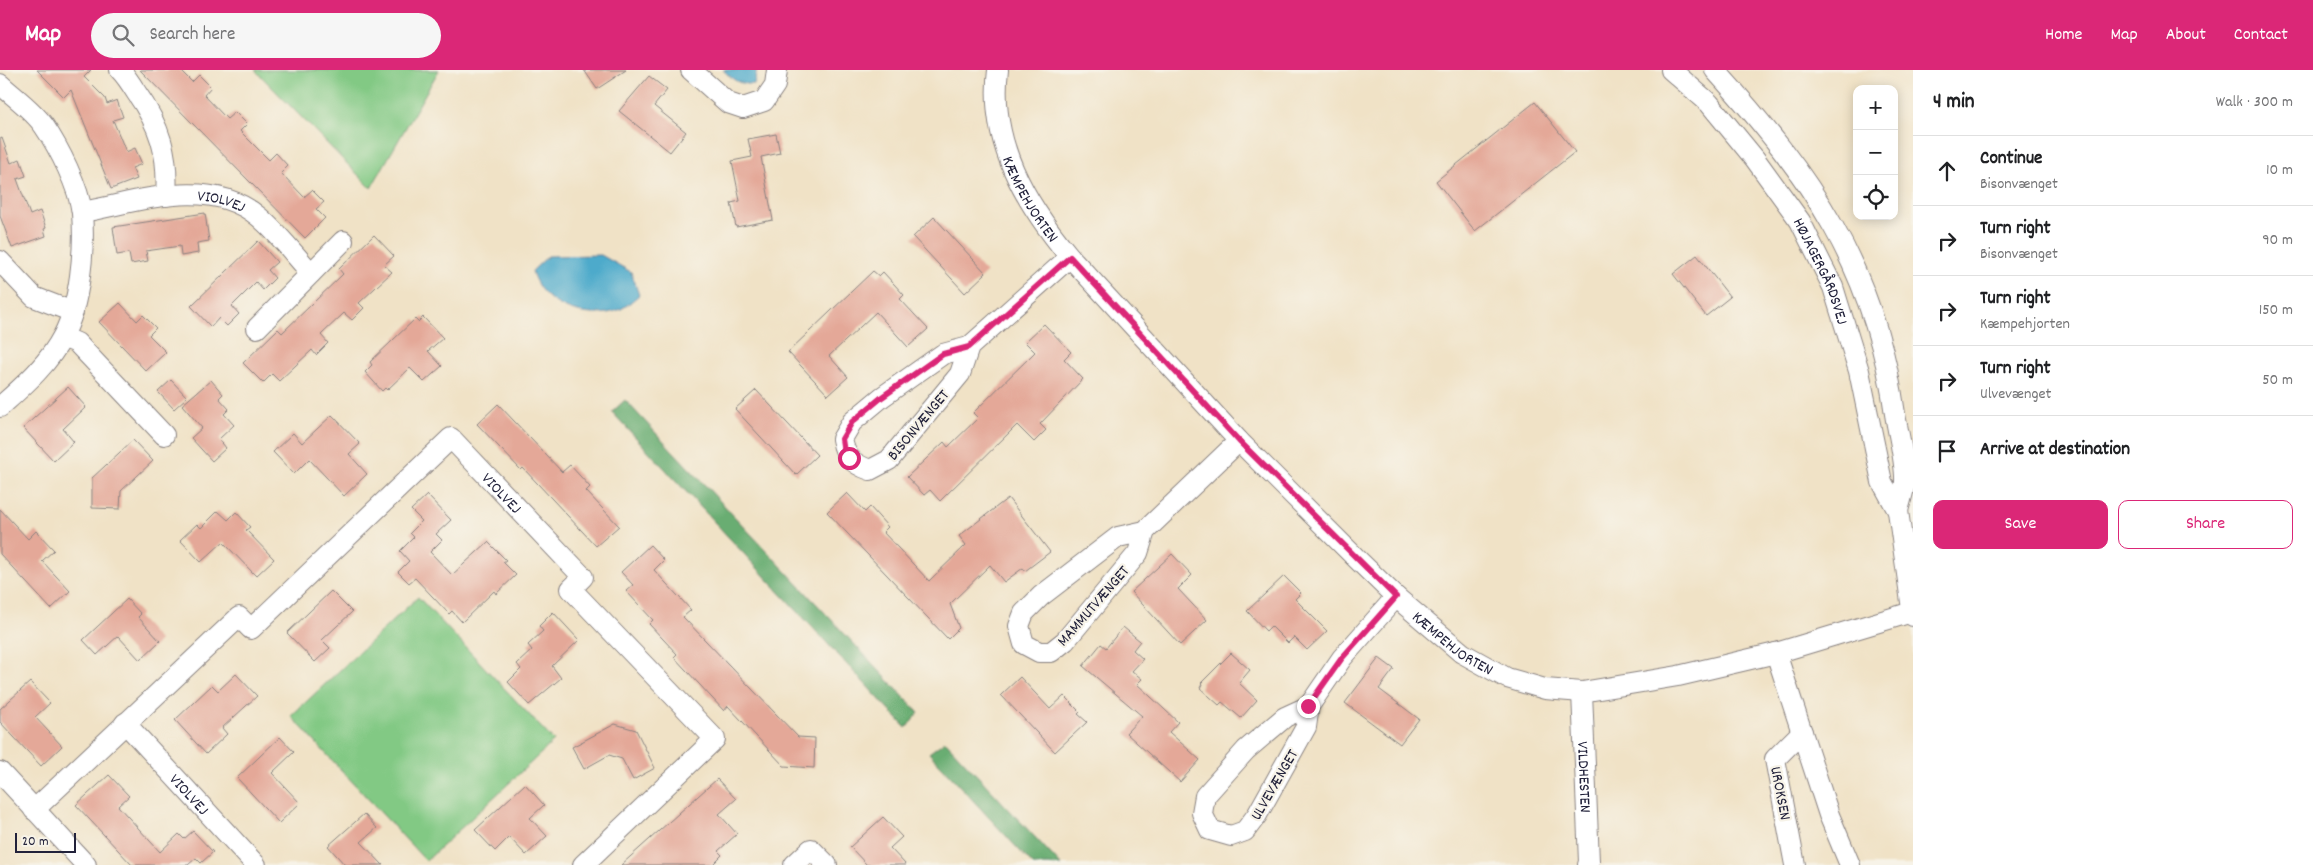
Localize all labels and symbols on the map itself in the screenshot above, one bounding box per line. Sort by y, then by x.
street label: KÆMPEHJORTEN [995,153,1063,248]
street label: VIOLVEJ [197,185,249,219]
street label: HØJAGERGÅRDSVEJ [1786,214,1853,328]
street label: BISONVÆNGET [882,385,956,466]
route start [838,447,861,470]
street label: VIOLVEJ [475,468,526,520]
street label: MAMMUTVÆNGET [1052,561,1136,652]
street label: KÆMPEHJORTEN [1406,607,1497,682]
route end [1297,695,1320,718]
street label: VILDHESTEN [1570,741,1596,813]
street label: ULVEVÆNGET [1246,745,1305,825]
street label: UROKSEN [1763,765,1796,822]
street label: VIOLVEJ [163,769,214,821]
scale bar [15,830,76,853]

